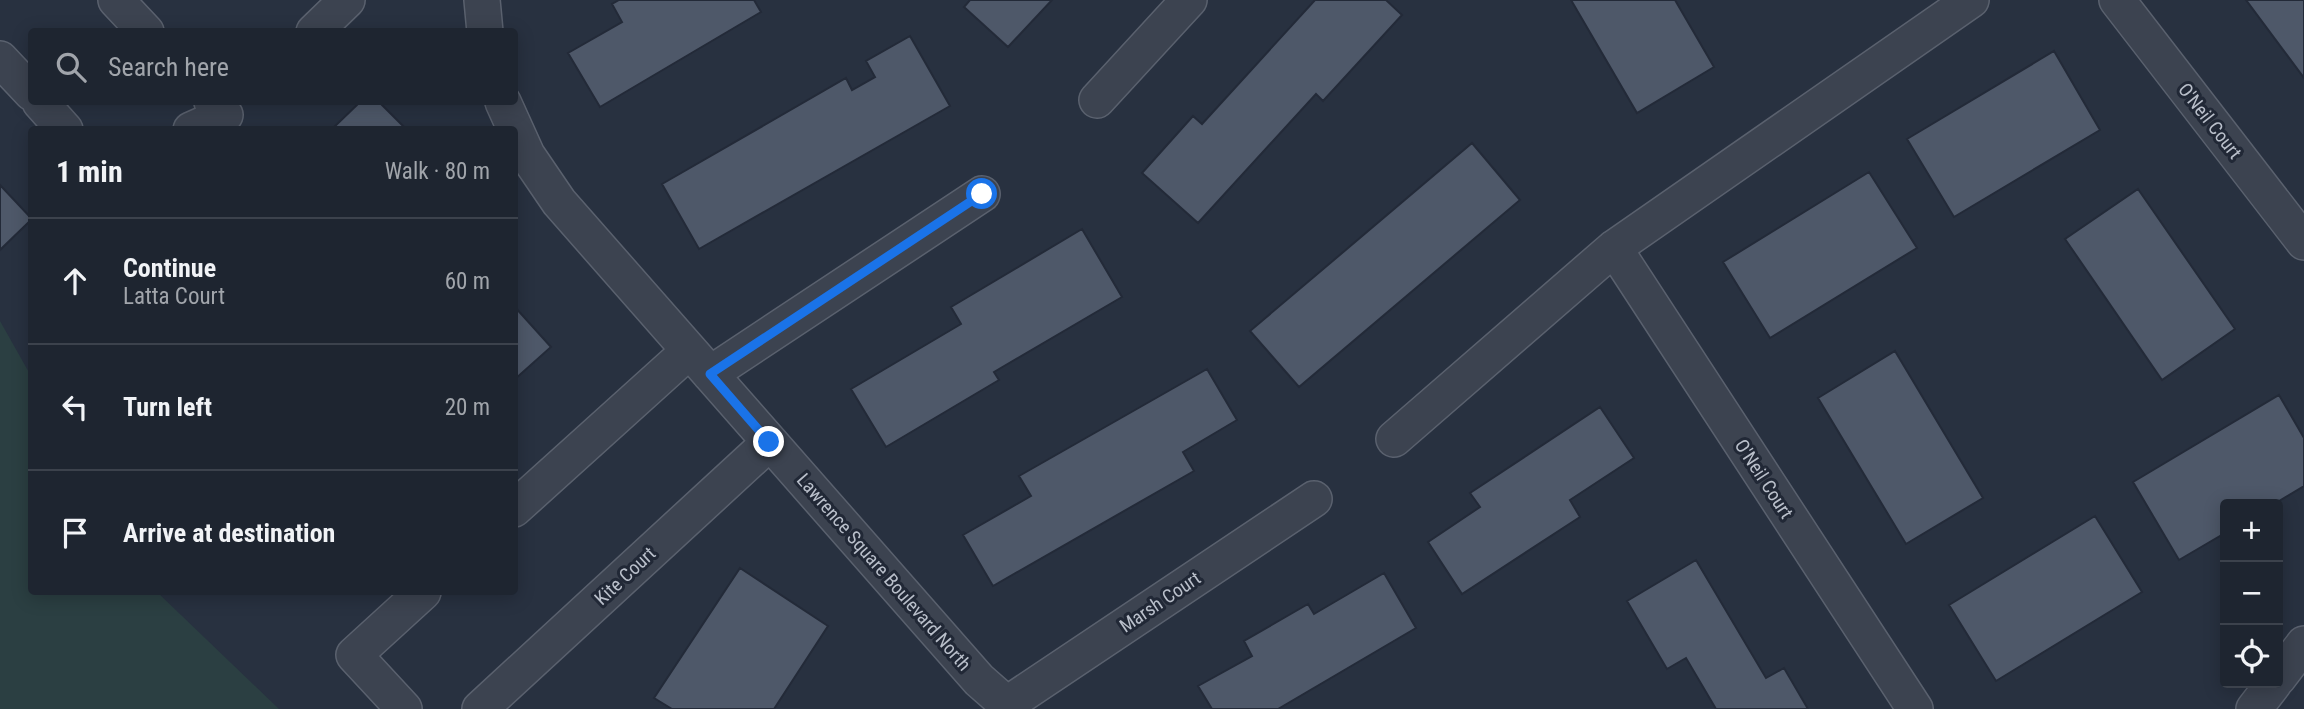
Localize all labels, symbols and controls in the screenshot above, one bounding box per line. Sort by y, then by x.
search box [28,28,518,105]
icon: search [52,48,90,86]
text: Search here [108,52,229,82]
street label: O'Neil Court [2173,79,2247,163]
text: 1 min [56,154,123,189]
text: Walk · 80 m [385,158,490,185]
route start [966,178,997,209]
text: Continue [123,253,216,283]
icon: ahead [56,262,94,300]
text: 60 m [445,268,490,295]
text: Latta Court [123,283,225,310]
icon: left [56,388,94,426]
text: Turn left [123,392,212,422]
text: 20 m [445,394,490,421]
route end [753,426,784,457]
street label: O'Neil Court [1730,435,1798,523]
street label: Lawrence Square Boulevard North [792,469,976,675]
map controls [2220,499,2283,688]
button: + [2220,499,2283,562]
icon: arrive [56,514,94,552]
text: Arrive at destination [123,518,335,548]
street label: Kite Court [590,542,660,610]
button: − [2220,562,2283,625]
street label: Marsh Court [1115,567,1205,637]
button: locate [2220,625,2283,688]

